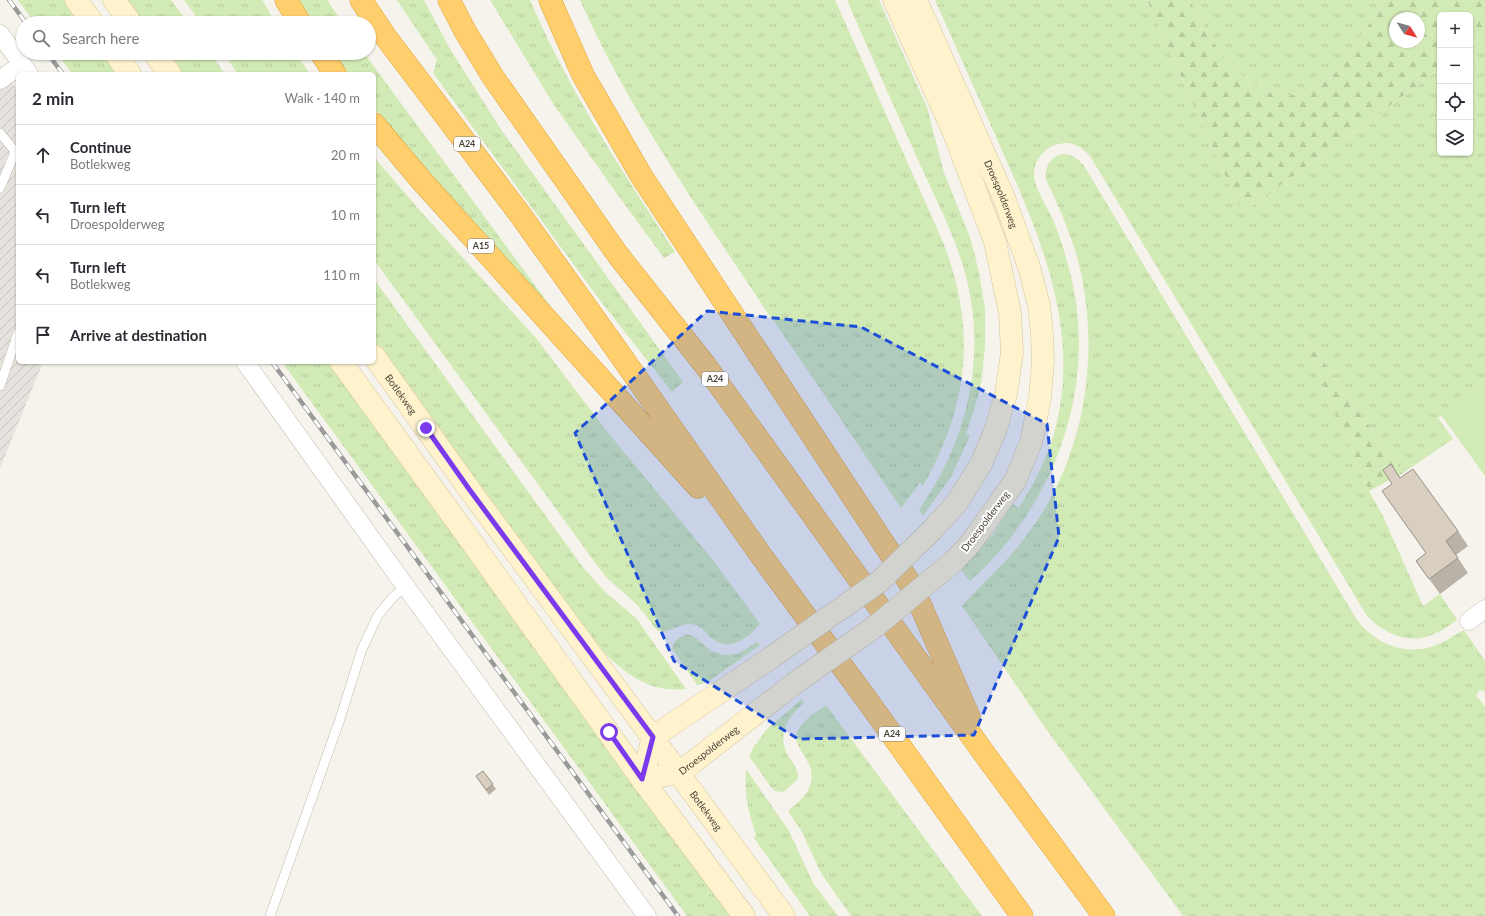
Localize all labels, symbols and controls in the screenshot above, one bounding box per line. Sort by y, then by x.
north arrow [1389,12,1425,48]
map controls [1437,12,1473,156]
button: + [1437,12,1473,48]
search box [16,16,376,60]
icon: search [30,27,52,49]
text: Search here [62,29,139,47]
button: − [1437,48,1473,84]
button: locate [1437,84,1473,120]
text: 2 min [32,88,74,109]
text: Walk · 140 m [284,90,360,106]
button: layers [1437,120,1473,156]
road number: A24 [454,137,480,151]
text: Continue [70,138,131,156]
icon: ahead [32,144,54,166]
text: 20 m [331,147,360,163]
text: Botlekweg [70,156,131,172]
street label: Droespolderweg [982,158,1020,230]
text: Turn left [70,198,126,216]
icon: left [32,204,54,226]
text: 10 m [331,207,360,223]
text: Droespolderweg [70,216,164,232]
road number: A15 [468,239,494,253]
text: Turn left [70,258,126,276]
icon: left [32,264,54,286]
text: 110 m [323,267,360,283]
text: Botlekweg [70,276,131,292]
icon: arrive [32,324,54,346]
text: Arrive at destination [70,326,207,344]
street label: Botlekweg [383,372,420,417]
road number: A24 [702,372,728,386]
route end [417,419,435,437]
street label: Droespolderweg [958,488,1012,554]
route start [600,723,618,741]
street label: Droespolderweg [676,723,741,777]
road number: A24 [879,727,905,741]
street label: Botlekweg [688,788,725,833]

